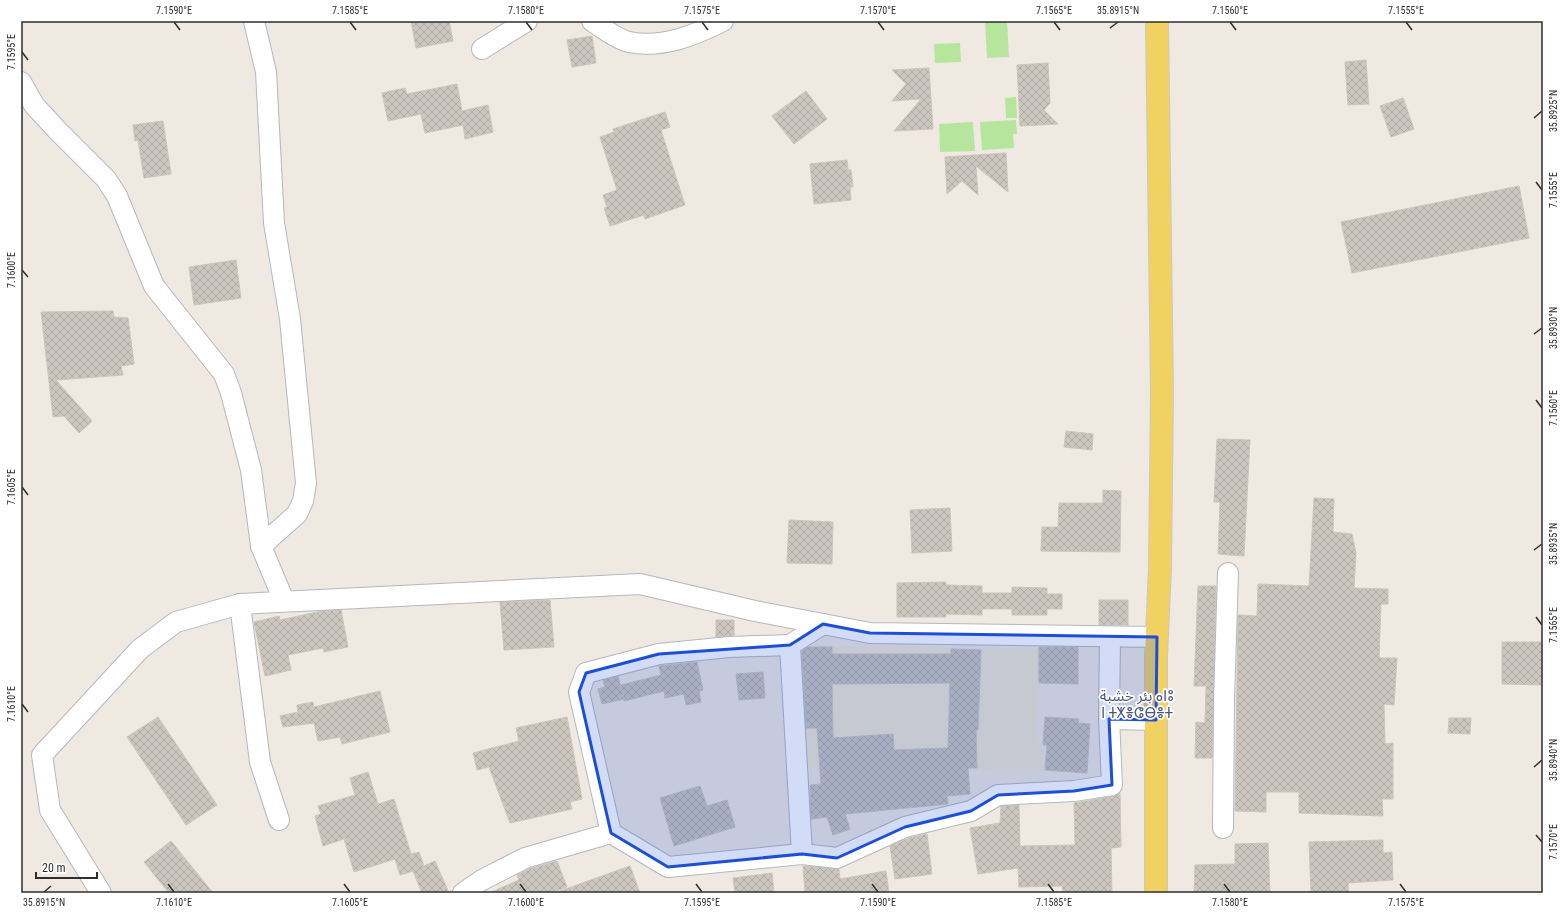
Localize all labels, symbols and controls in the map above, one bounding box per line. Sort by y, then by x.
text: 7.1590°E [156,5,192,16]
text: 7.1585°E [332,5,368,16]
text: 7.1580°E [508,5,544,16]
text: 7.1575°E [684,5,720,16]
text: 7.1570°E [860,5,896,16]
text: 7.1565°E [1036,5,1072,16]
text: 35.8915°N [1097,5,1139,16]
text: 7.1560°E [1212,5,1248,16]
text: 7.1555°E [1388,5,1424,16]
text: 7.1595°E [6,34,17,70]
text: 35.8925°N [1548,90,1559,132]
text: 7.1555°E [1548,172,1559,208]
text: 7.1600°E [6,252,17,288]
text: 35.8930°N [1548,307,1559,349]
text: 7.1560°E [1548,390,1559,426]
text: 7.1605°E [6,469,17,505]
text: 35.8935°N [1548,523,1559,565]
text: 7.1565°E [1548,607,1559,643]
text: 7.1610°E [6,686,17,722]
district label: بئر خشبة ⴰⵏⵓ ⵏ ⵜⵅⴻⵛⴱⴻⵜ [1100,687,1174,722]
text: 35.8940°N [1548,739,1559,781]
text: 7.1570°E [1548,824,1559,860]
scale bar [36,854,97,880]
text: 20 m [42,861,66,875]
text: 35.8915°N [23,897,65,908]
text: 7.1610°E [156,897,192,908]
text: 7.1605°E [332,897,368,908]
text: 7.1600°E [508,897,544,908]
text: 7.1595°E [684,897,720,908]
text: 7.1590°E [860,897,896,908]
text: 7.1585°E [1036,897,1072,908]
text: 7.1580°E [1212,897,1248,908]
text: 7.1575°E [1388,897,1424,908]

